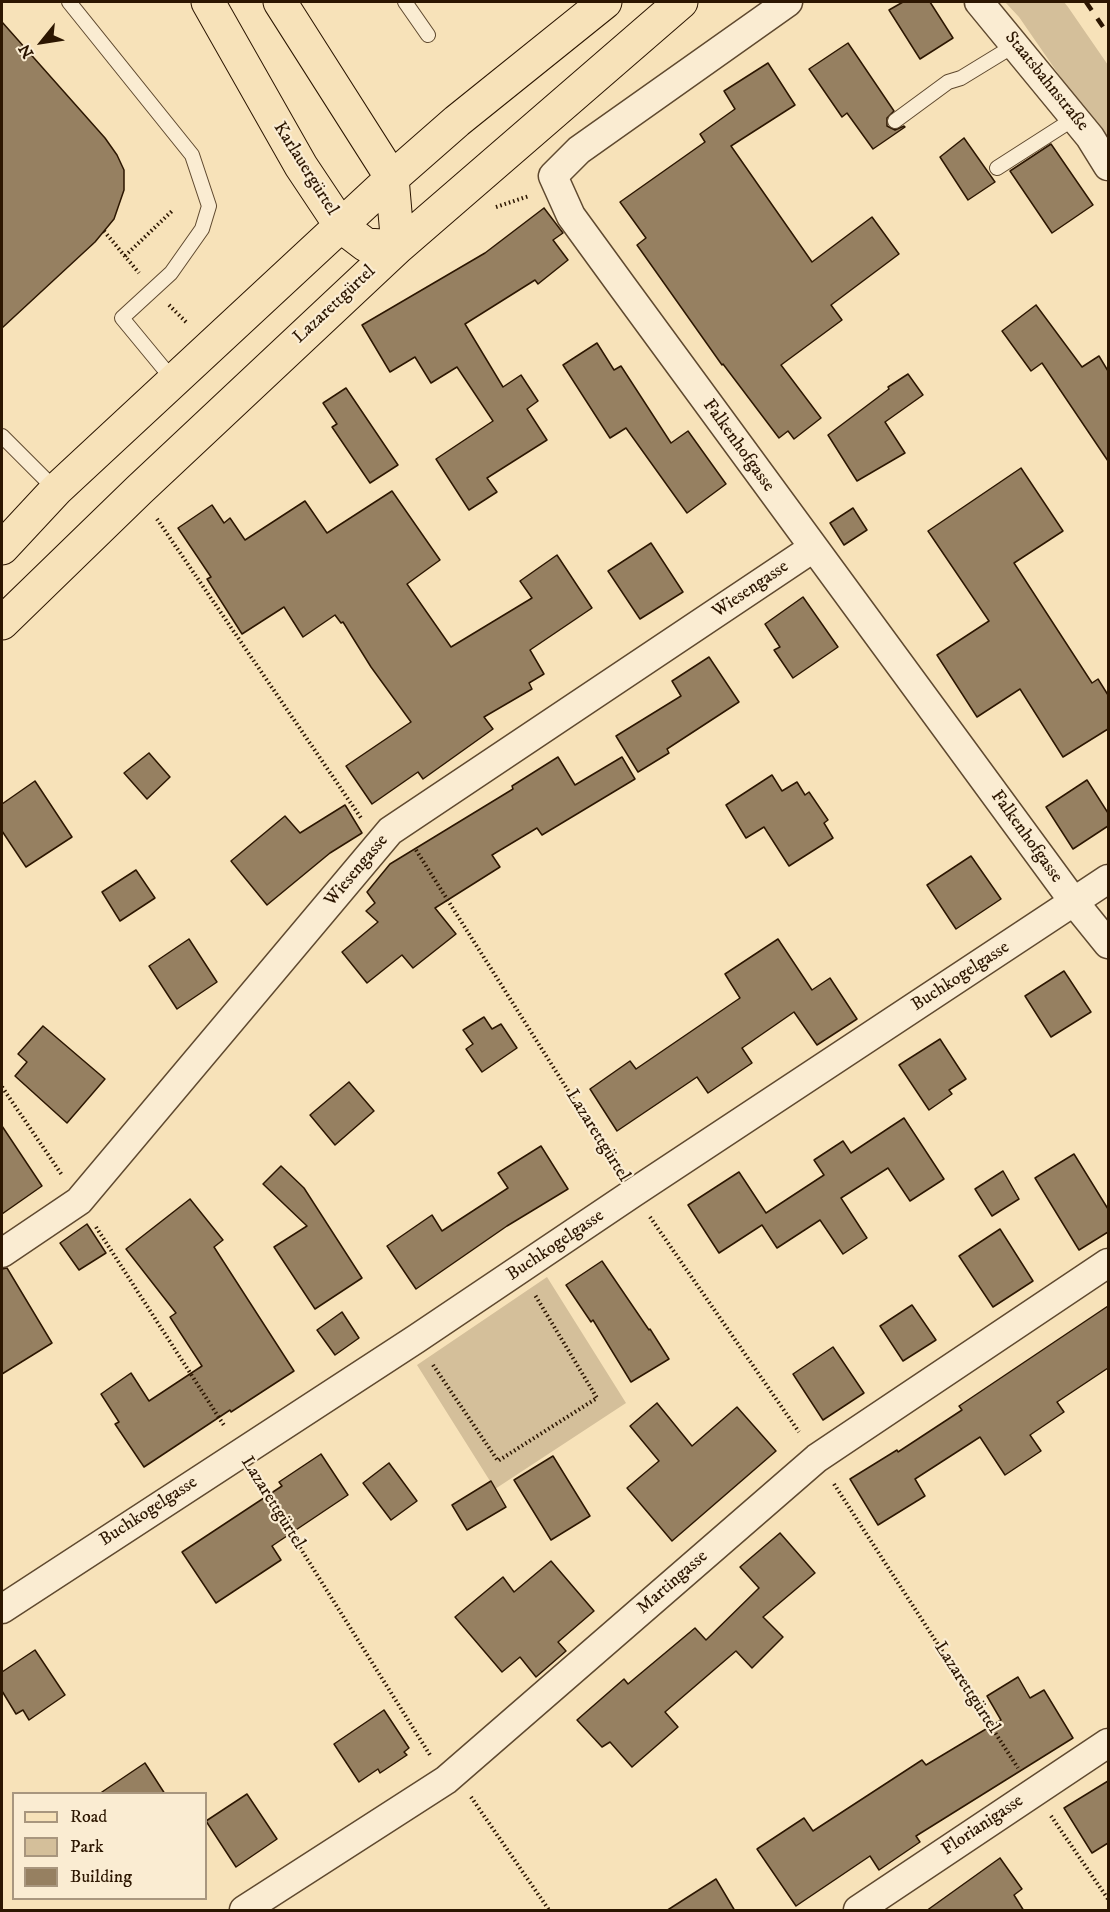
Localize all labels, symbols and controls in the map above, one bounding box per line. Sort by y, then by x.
north arrow [12,12,72,72]
street label: Staatsbahnstraße [999,28,1093,136]
text: N [14,40,38,62]
street label: Karlauergürtel [268,119,342,219]
street label: Lazarettgürtel [289,261,381,349]
street label: Falkenhofgasse [697,396,779,496]
street label: Wiesengasse [709,557,793,623]
street label: Falkenhofgasse [985,787,1067,887]
street label: Wiesengasse [321,831,393,911]
street label: Buchkogelgasse [908,937,1014,1017]
street label: Lazarettgürtel [560,1086,634,1186]
street label: Buchkogelgasse [503,1206,609,1286]
street label: Lazarettgürtel [235,1453,309,1553]
street label: Buchkogelgasse [96,1472,202,1552]
street label: Martingasse [633,1546,713,1620]
street label: Lazarettgürtel [928,1638,1004,1738]
street label: Florianigasse [938,1791,1028,1861]
legend [12,1792,207,1900]
text: Road [70,1806,107,1828]
text: Park [70,1836,104,1858]
text: Building [70,1866,132,1888]

